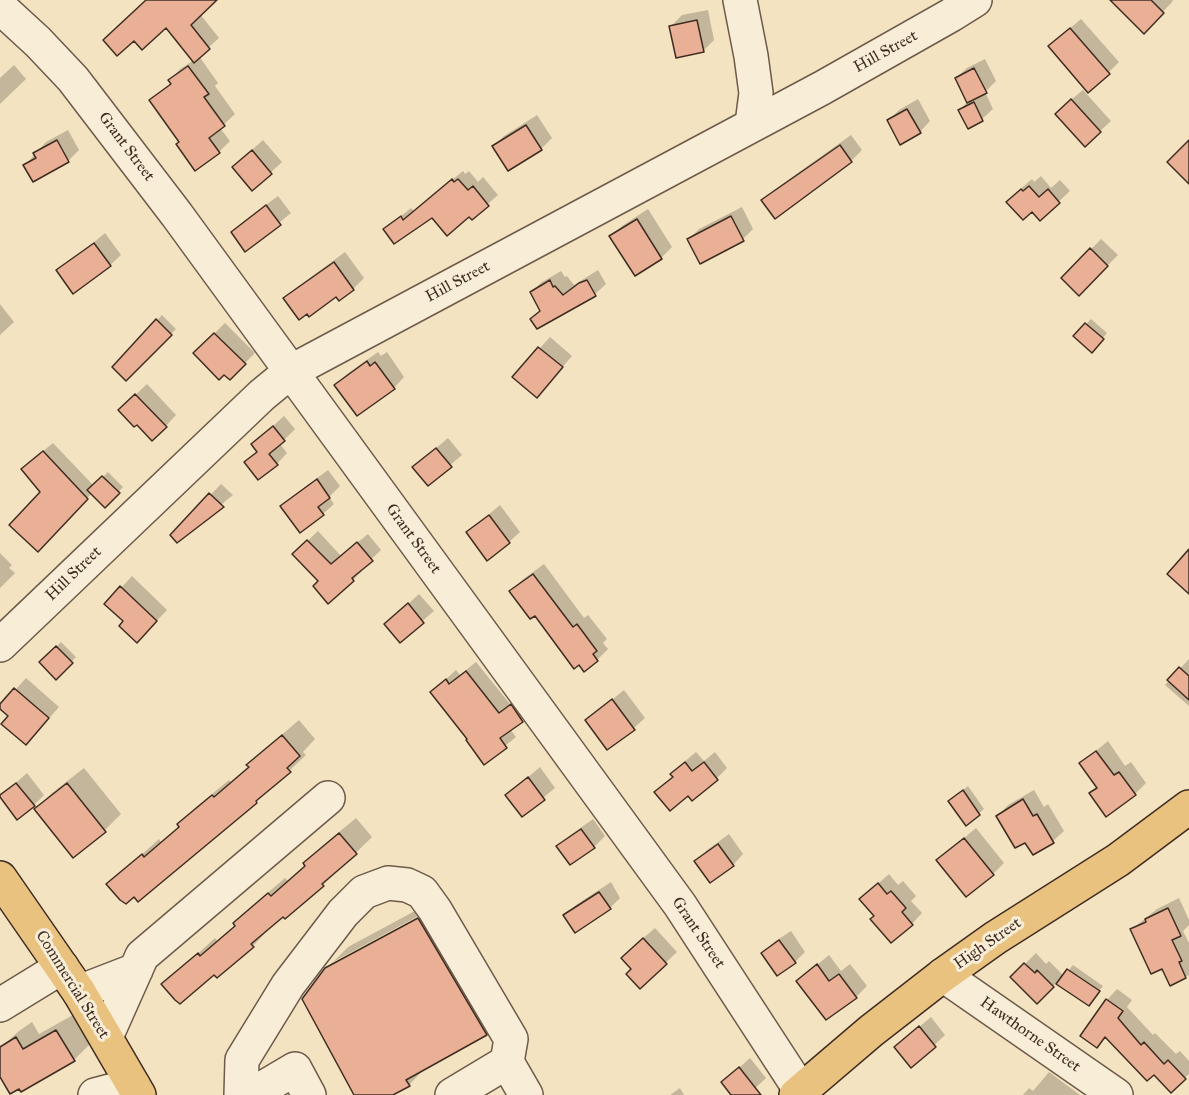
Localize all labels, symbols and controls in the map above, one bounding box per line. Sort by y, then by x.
street label: Hill Street [851,27,921,77]
street label: Grant Street [94,109,158,185]
street label: Hill Street [423,257,493,307]
street label: Grant Street [381,500,445,578]
street label: Hill Street [42,543,106,605]
street label: Grant Street [667,894,729,972]
street label: High Street [951,914,1025,974]
street label: Commercial Street [31,927,113,1043]
street label: Hawthorne Street [976,993,1084,1077]

